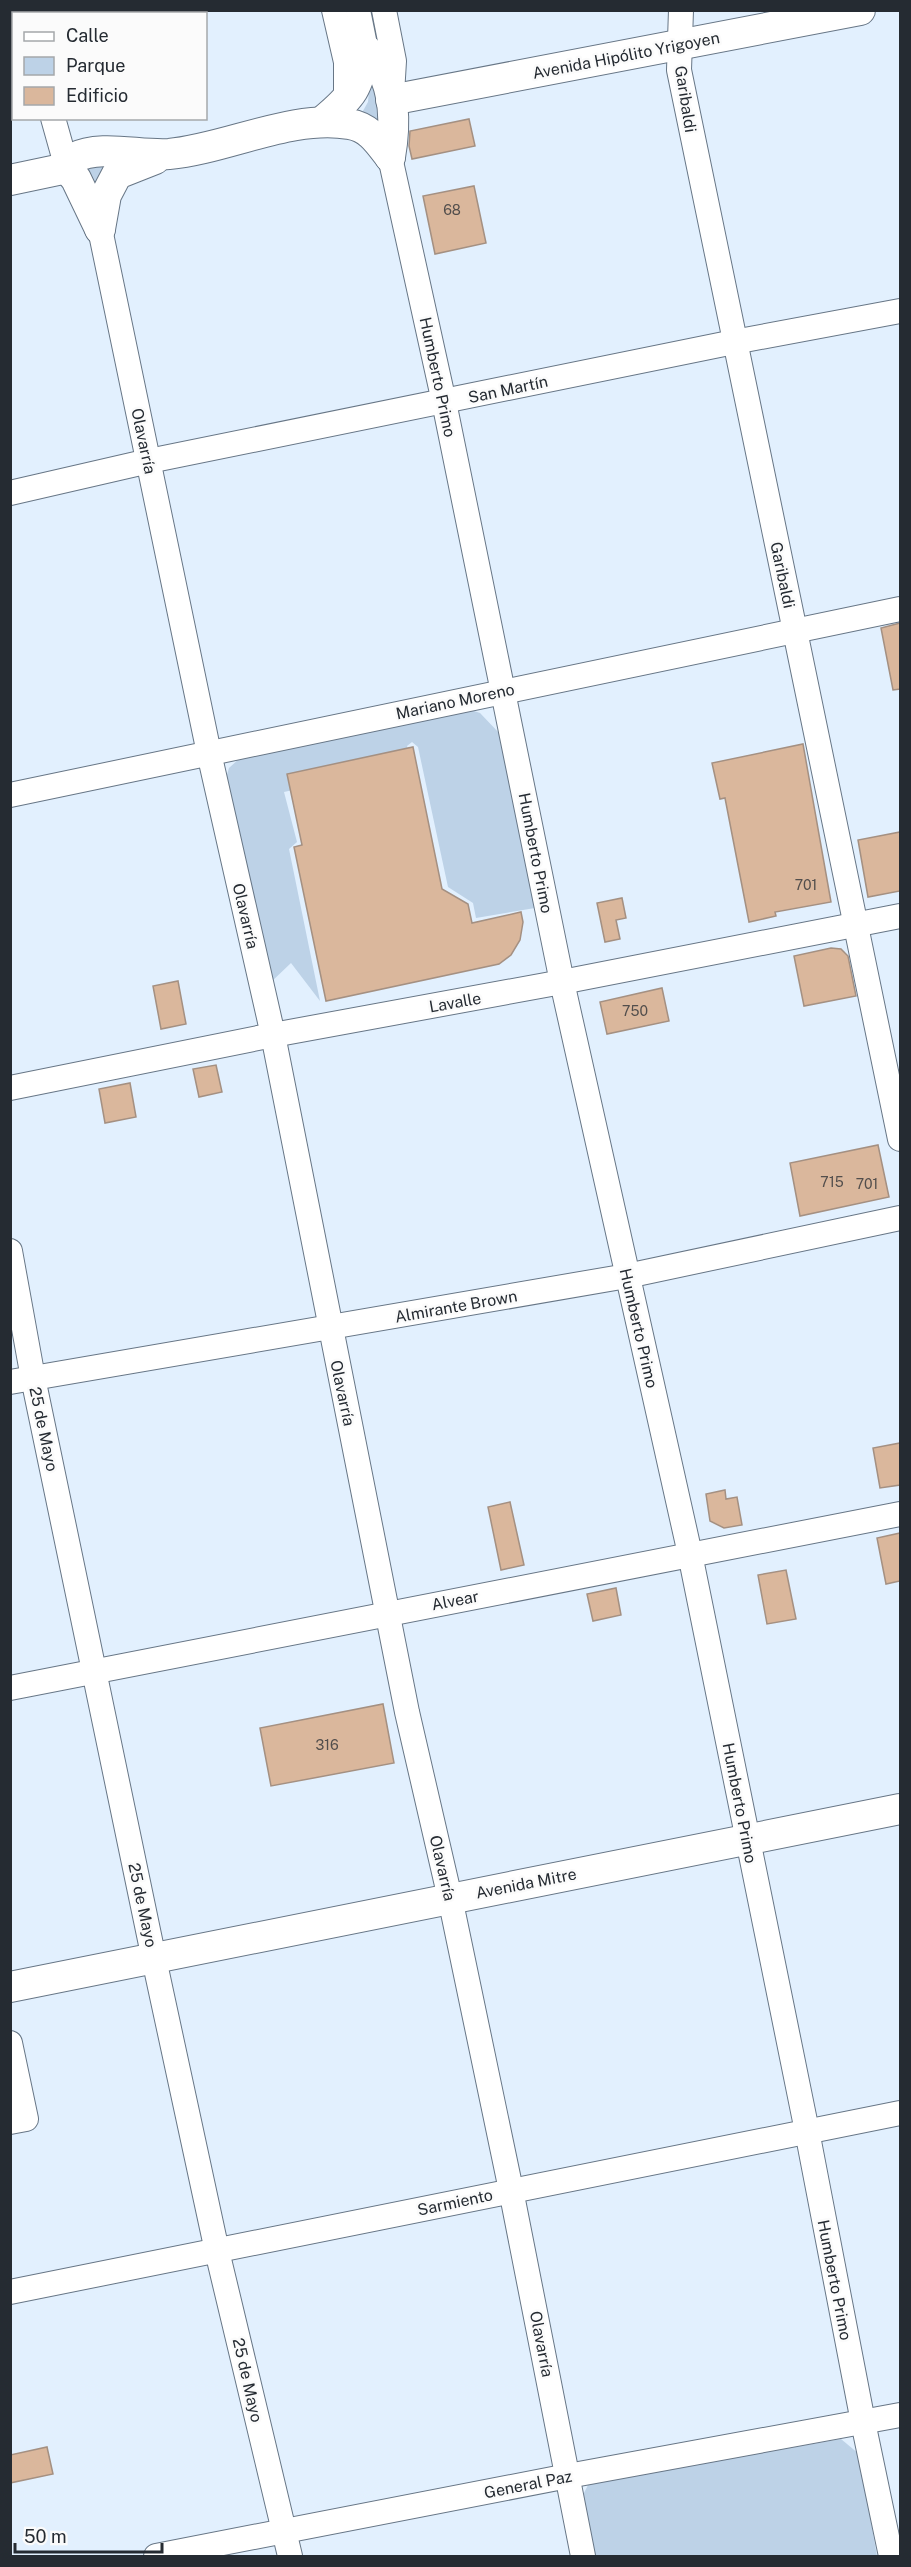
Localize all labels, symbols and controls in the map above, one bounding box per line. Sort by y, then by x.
legend [12,12,207,120]
text: Calle [66,25,109,46]
street label: Avenida Hipólito Yrigoyen [531,28,721,83]
text: Parque [66,55,126,76]
street label: Garibaldi [671,64,700,134]
text: Edificio [66,85,128,106]
house number: 68 [443,202,461,218]
street label: Humberto Primo [415,315,460,439]
street label: San Martín [466,372,550,407]
street label: Olavarría [127,406,160,476]
street label: Garibaldi [766,540,799,610]
street label: Mariano Moreno [394,680,516,723]
street label: Humberto Primo [515,791,557,915]
house number: 701 [795,877,817,893]
street label: Olavarría [229,881,262,951]
street label: Lavalle [428,989,483,1016]
house number: 750 [622,1003,648,1019]
house number: 715 [820,1174,844,1190]
house number: 701 [856,1176,878,1192]
street label: Humberto Primo [615,1266,662,1390]
street label: Almirante Brown [393,1286,519,1327]
street label: Olavarría [326,1358,359,1428]
street label: 25 de Mayo [25,1385,62,1473]
street label: Alvear [430,1587,480,1614]
house number: 316 [315,1737,339,1753]
street label: Humberto Primo [719,1741,761,1865]
street label: Olavarría [426,1833,459,1903]
street label: 25 de Mayo [124,1861,161,1949]
street label: Avenida Mitre [474,1864,578,1903]
street label: Sarmiento [416,2185,495,2220]
street label: Humberto Primo [814,2218,856,2342]
street label: Olavarría [526,2309,557,2379]
street label: 25 de Mayo [229,2336,266,2424]
street label: General Paz [483,2467,574,2502]
scale bar [15,2516,162,2554]
text: 50 m [24,2526,67,2547]

